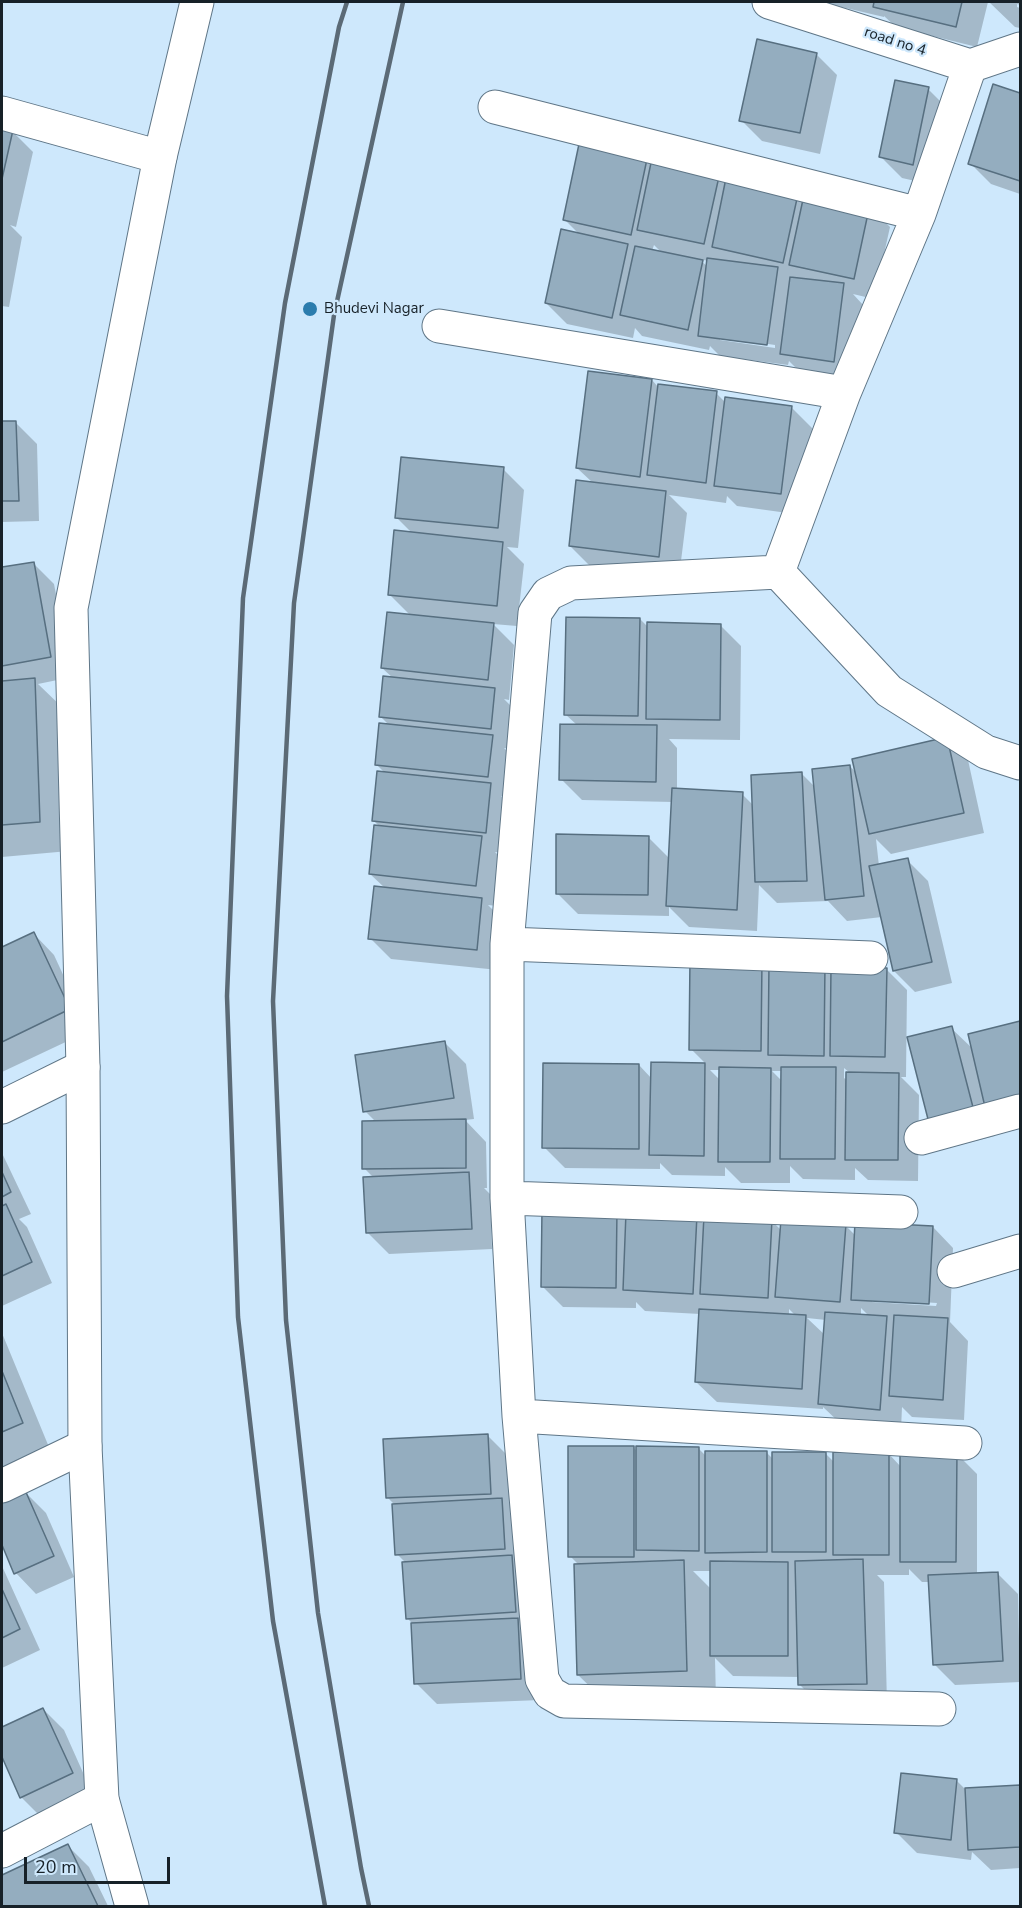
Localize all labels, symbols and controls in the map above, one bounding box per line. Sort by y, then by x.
street label: road no 4 [862,24,928,60]
marker: Bhudevi Nagar [301,300,319,318]
place label: Bhudevi Nagar [324,300,424,318]
scale bar [27,1845,172,1883]
text: 20 m [35,1855,77,1879]

